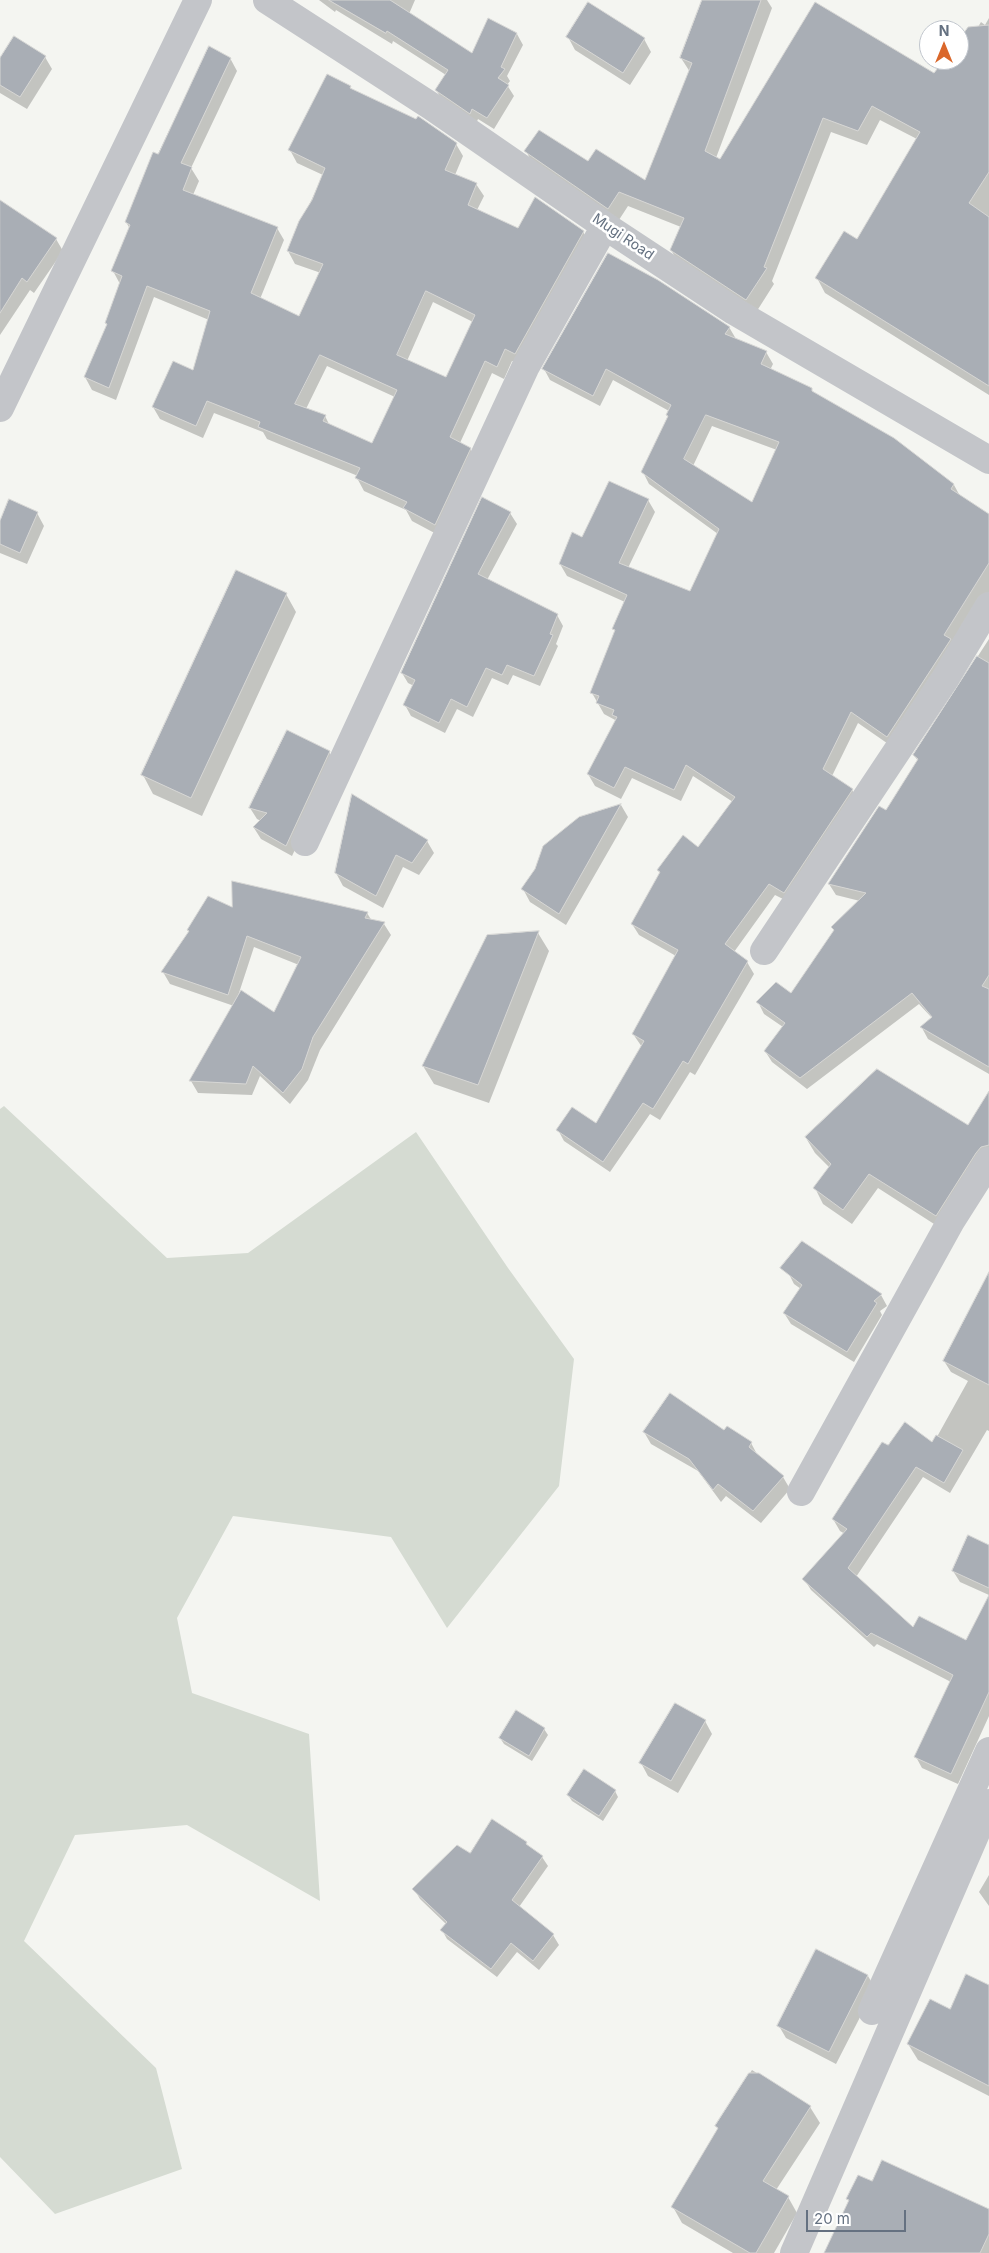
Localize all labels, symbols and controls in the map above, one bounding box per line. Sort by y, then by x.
north arrow [919,20,969,70]
text: N [939,22,949,39]
street label: Mugi Road [589,210,657,264]
scale bar [809,2200,909,2232]
text: 20 m [814,2209,850,2228]

